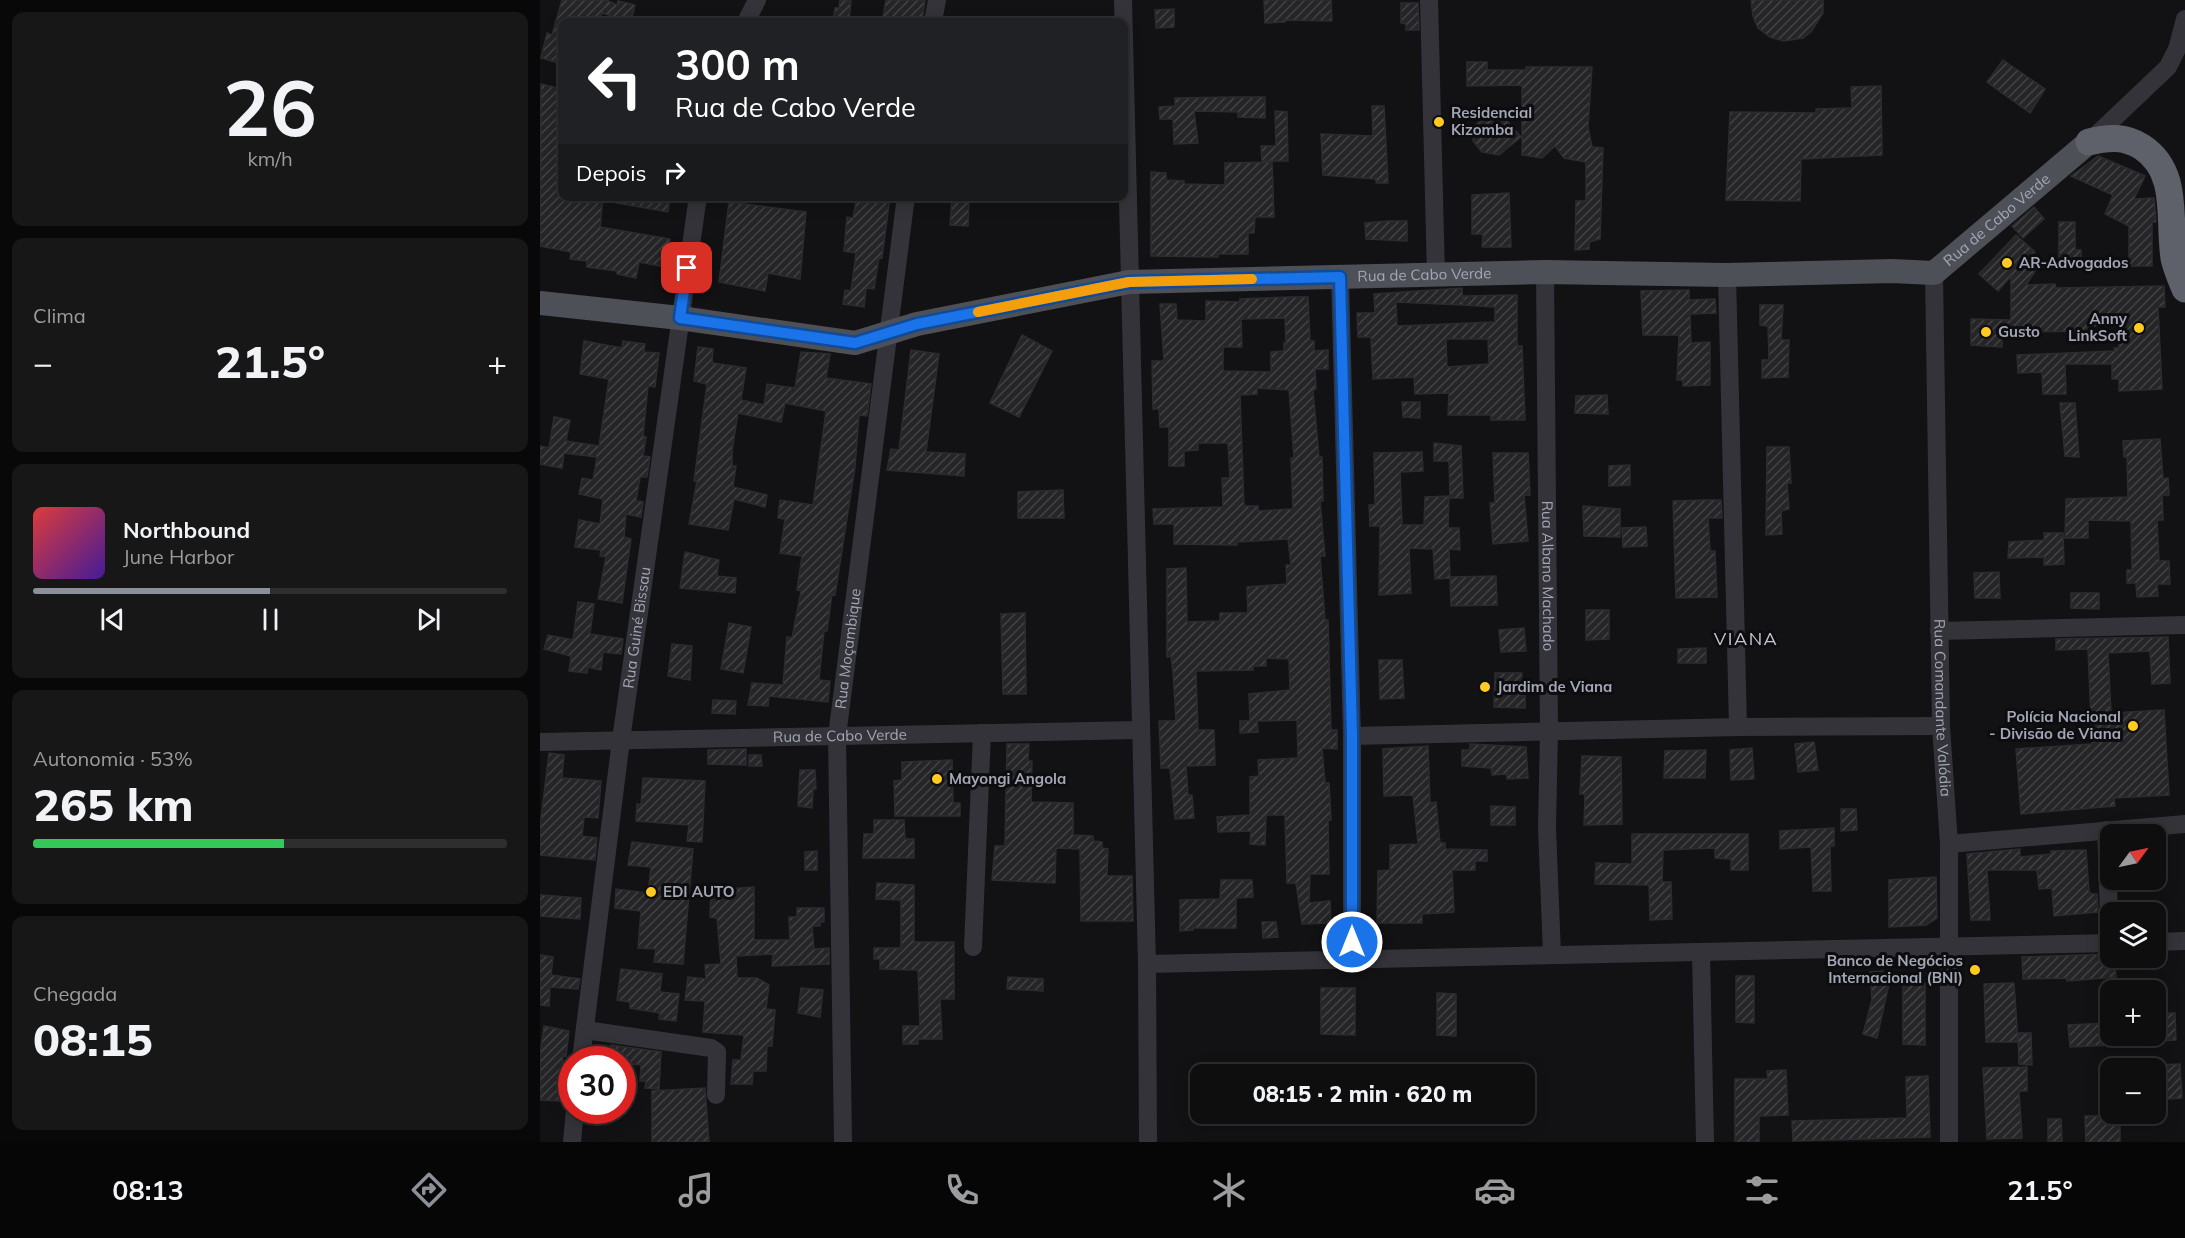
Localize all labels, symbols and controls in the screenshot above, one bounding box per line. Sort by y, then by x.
text: 300 m [675,38,800,91]
icon: left [576,42,654,120]
text: 26 [223,58,317,156]
text: Rua de Cabo Verde [675,90,916,124]
place label: Residencial Kizomba [1451,103,1532,139]
marker: Residencial Kizomba [1432,115,1446,129]
text: km/h [247,146,293,171]
icon: right [658,156,691,189]
text: Depois [576,159,646,187]
street label: Rua de Cabo Verde [1939,169,2054,270]
pin [661,242,712,293]
icon: arrive [670,251,703,284]
place label: AR-Advogados [2019,253,2129,272]
marker: AR-Advogados [2000,256,2014,270]
street label: Rua de Cabo Verde [1357,263,1492,286]
text: Clima [33,303,86,328]
place label: Anny LinkSoft [2068,309,2128,345]
marker: Anny LinkSoft [2132,321,2146,335]
place label: Gusto [1998,322,2040,341]
marker: Gusto [1979,325,1993,339]
text: 21.5° [215,333,325,389]
text: − [33,342,53,383]
text: + [487,342,507,383]
street label: Rua Albano Machado [1538,501,1558,651]
text: Northbound [123,516,250,544]
text: June Harbor [123,544,234,569]
street label: Rua Guiné Bissau [618,566,654,689]
street label: Rua Moçambique [831,587,865,710]
icon: previous [96,603,129,636]
icon: pause [254,603,287,636]
icon: next [412,603,445,636]
street label: Rua Comandante Valódia [1930,619,1956,797]
district label: VIANA [1714,627,1778,650]
place label: Jardim de Viana [1497,677,1612,696]
marker: Jardim de Viana [1478,680,1492,694]
place label: Polícia Nacional - Divisão de Viana [1989,707,2121,743]
marker: Polícia Nacional - Divisão de Viana [2126,719,2140,733]
street label: Rua de Cabo Verde [773,725,907,746]
text: Autonomia · 53% [33,746,193,771]
place label: Mayongi Angola [949,769,1066,788]
marker: Mayongi Angola [930,772,944,786]
text: 265 km [33,776,194,832]
north arrow [2100,824,2166,890]
map controls [2100,824,2166,1124]
place label: EDI AUTO [663,882,734,901]
marker: EDI AUTO [644,885,658,899]
button: layers [2100,902,2166,968]
position arrow [1320,910,1384,974]
place label: Banco de Negócios Internacional (BNI) [1827,951,1963,987]
marker: Banco de Negócios Internacional (BNI) [1968,963,1982,977]
button: + [2100,980,2166,1046]
text: Chegada [33,981,117,1006]
text: 08:15 [33,1011,153,1067]
speed limit sign: 30 [558,1046,636,1124]
button: − [2100,1058,2166,1124]
text: 08:15 · 2 min · 620 m [1253,1080,1472,1108]
icon: directions [408,1169,450,1211]
icon: music [675,1169,717,1211]
icon: phone [941,1169,983,1211]
icon: climate [1208,1169,1250,1211]
icon: car [1474,1169,1516,1211]
icon: filters [1741,1169,1783,1211]
text: 08:13 [112,1173,184,1207]
text: 21.5° [2007,1173,2073,1207]

